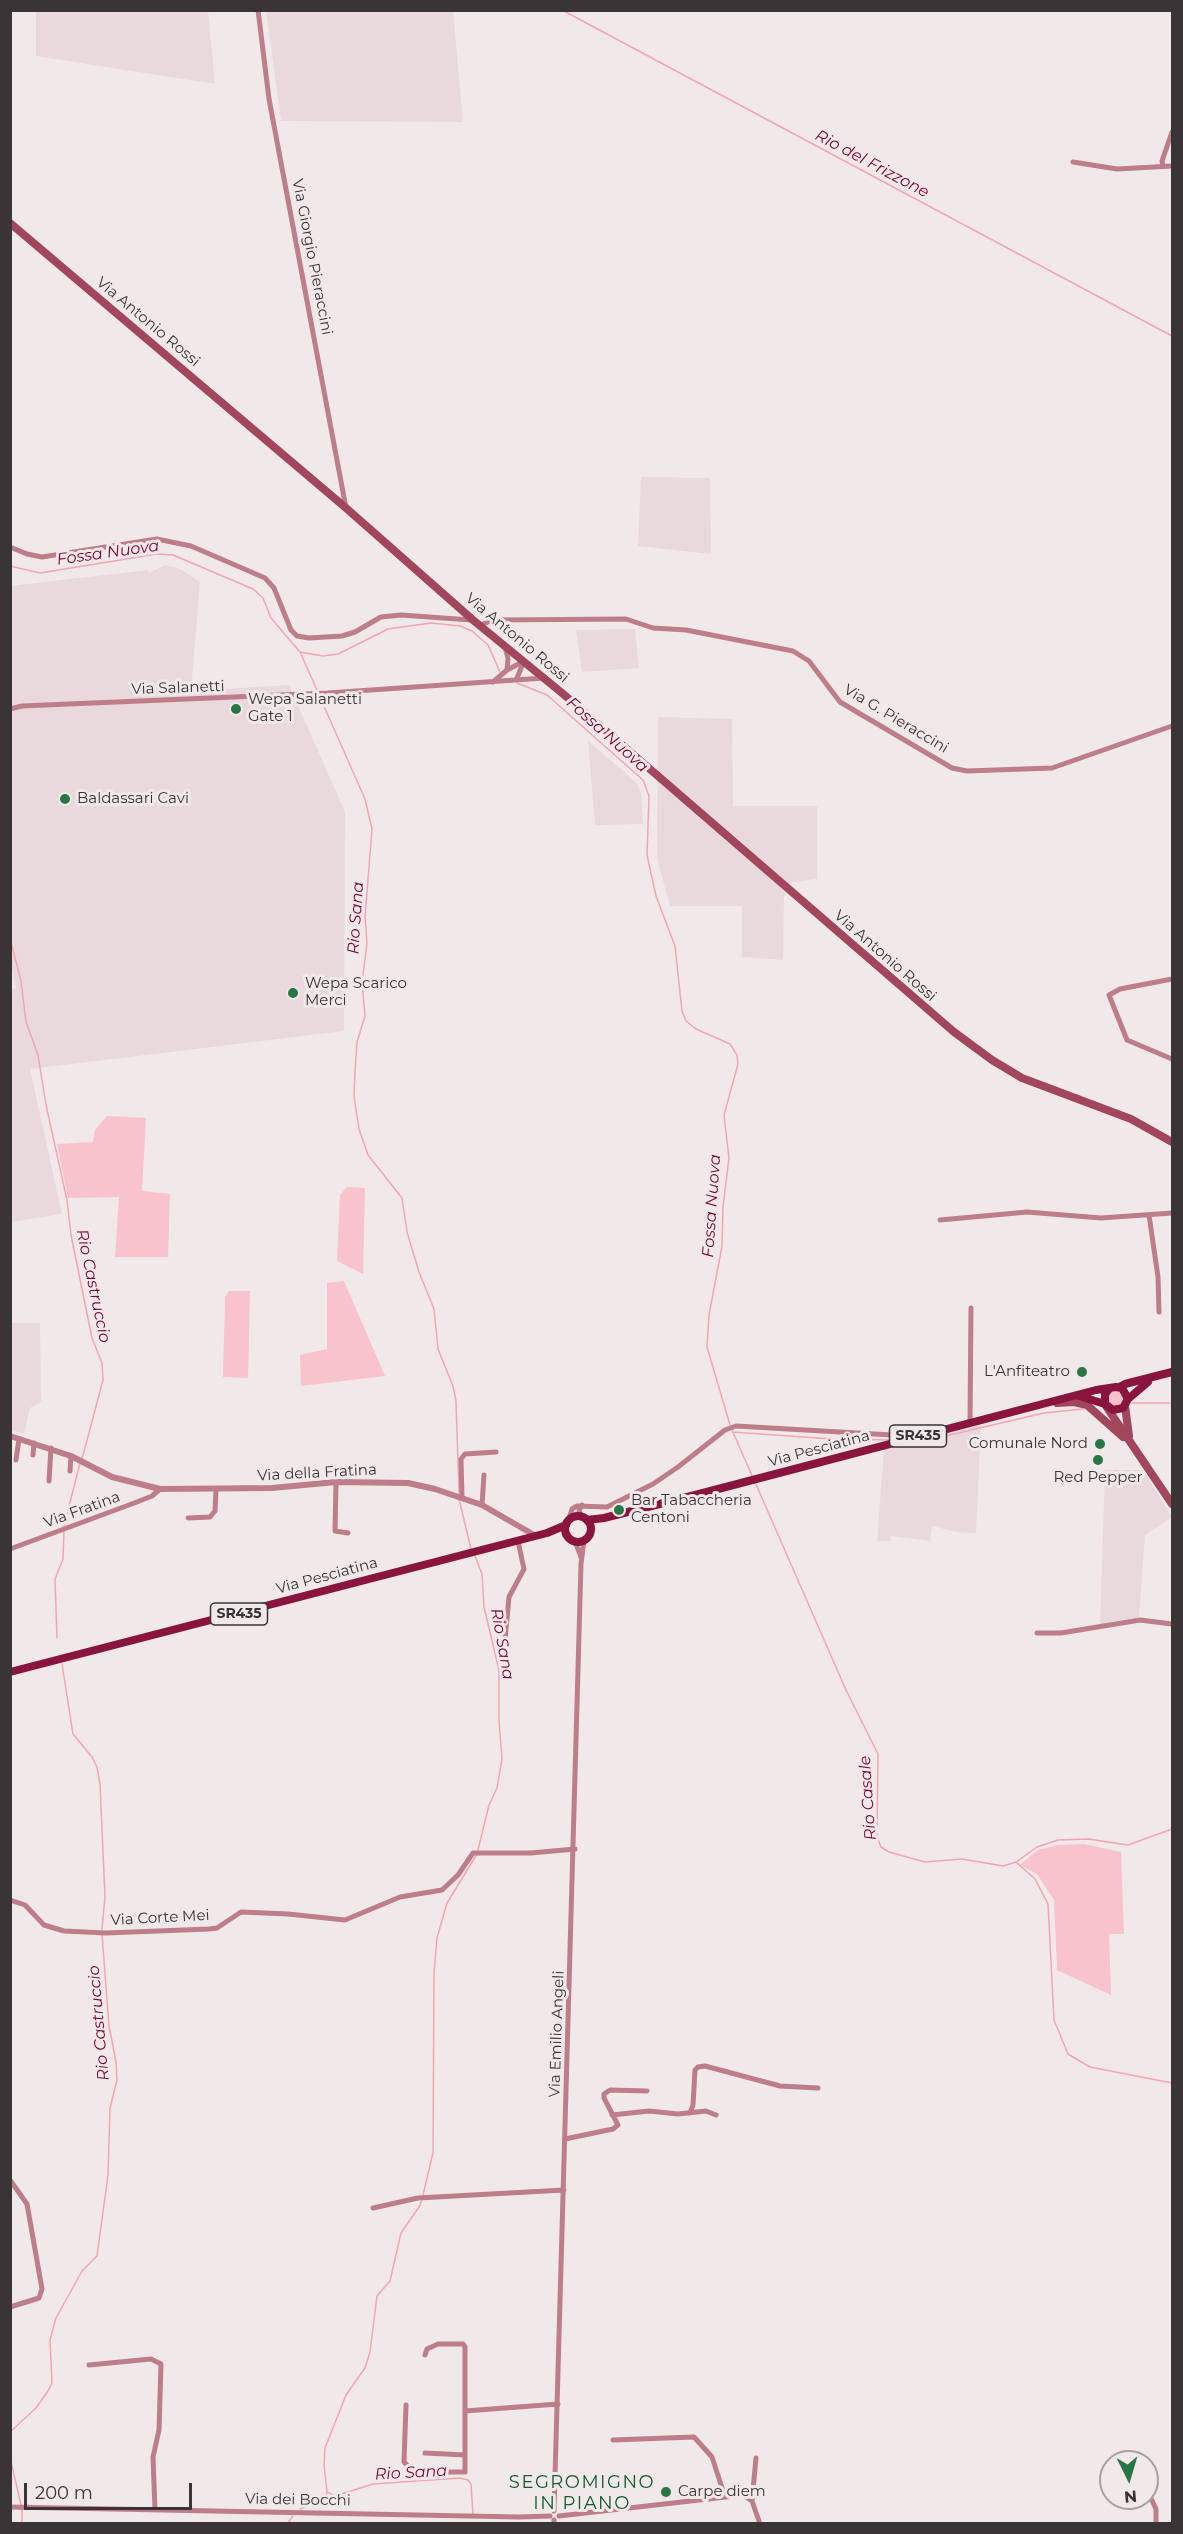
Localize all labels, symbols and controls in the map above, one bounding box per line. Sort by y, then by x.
water label: Rio del Frizzone [812,126,932,202]
street label: Via Giorgio Pieraccini [288,177,336,337]
street label: Via Antonio Rossi [93,273,203,371]
water label: Fossa Nuova [55,536,161,570]
street label: Via Antonio Rossi [462,589,572,687]
street label: Via Salanetti [131,677,225,699]
street label: Via G. Pieraccini [840,681,952,757]
place label: Wepa Salanetti Gate 1 [248,691,362,726]
water label: Fossa Nuova [562,693,652,777]
marker: Wepa Salanetti Gate 1 [229,702,243,716]
place label: Baldassari Cavi [77,790,189,808]
marker: Baldassari Cavi [58,792,72,806]
water label: Rio Sana [344,881,368,955]
street label: Via Antonio Rossi [830,907,940,1005]
place label: Wepa Scarico Merci [305,975,407,1010]
marker: Wepa Scarico Merci [286,986,300,1000]
water label: Fossa Nuova [699,1154,725,1258]
water label: Rio Castruccio [72,1227,114,1345]
place label: L'Anfiteatro [984,1363,1070,1381]
marker: L'Anfiteatro [1075,1365,1089,1379]
road number: SR435 [890,1425,946,1447]
street label: Via Pesciatina [766,1427,872,1471]
place label: Comunale Nord [969,1435,1088,1453]
marker: Comunale Nord [1093,1437,1107,1451]
marker: Red Pepper [1091,1453,1105,1467]
street label: Via della Fratina [257,1461,377,1485]
place label: Red Pepper [1053,1469,1143,1487]
street label: Via Fratina [41,1488,123,1532]
place label: Bar Tabaccheria Centoni [631,1492,752,1527]
marker: Bar Tabaccheria Centoni [612,1503,626,1517]
street label: Via Pesciatina [274,1554,380,1598]
road number: SR435 [210,1603,268,1625]
water label: Rio Sana [486,1607,518,1681]
water label: Rio Casale [855,1755,881,1841]
street label: Via Corte Mei [110,1906,210,1930]
water label: Rio Castruccio [84,1965,114,2081]
street label: Via Emilio Angeli [546,1970,568,2098]
north arrow [1099,2450,1159,2510]
water label: Rio Sana [374,2462,448,2484]
scale bar [27,2471,195,2509]
district label: SEGROMIGNO IN PIANO [509,2472,655,2514]
text: 200 m [35,2482,93,2504]
place label: Carpe diem [678,2483,766,2501]
marker: Carpe diem [659,2485,673,2499]
text: N [1123,2486,1138,2506]
street label: Via dei Bocchi [245,2490,351,2510]

